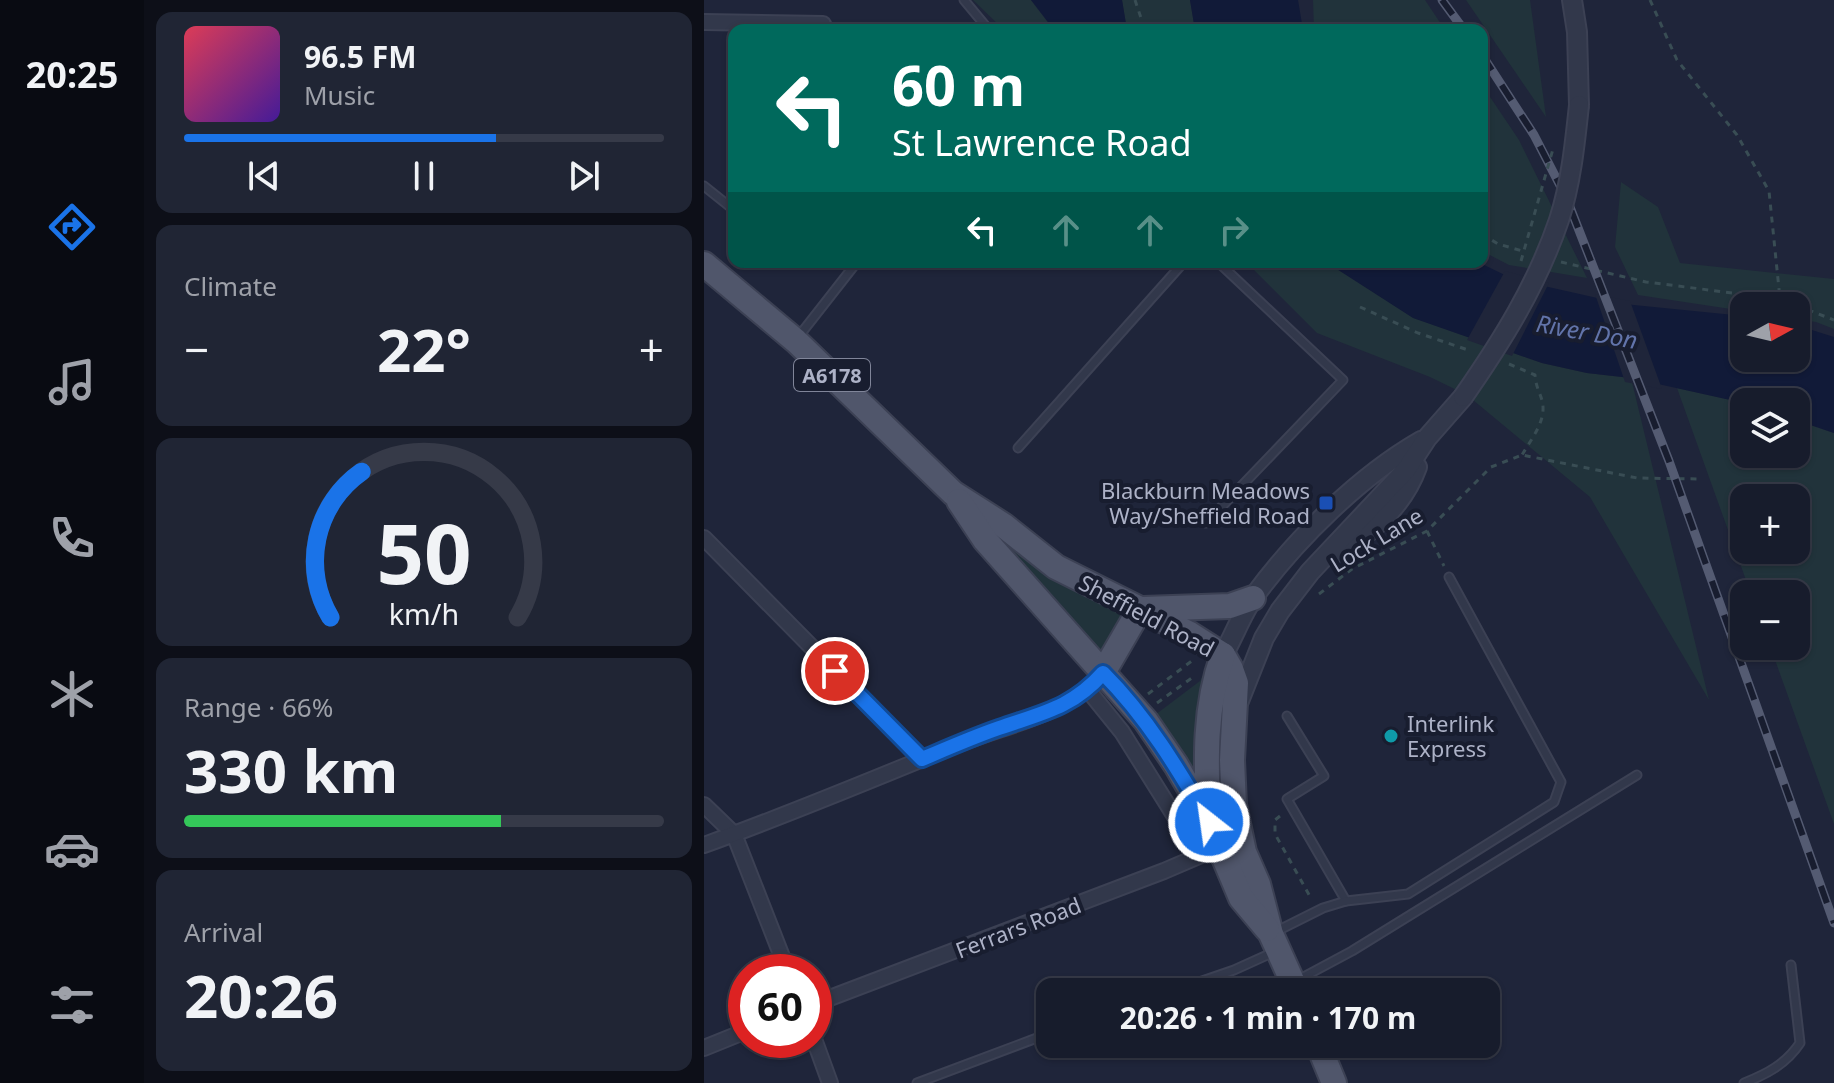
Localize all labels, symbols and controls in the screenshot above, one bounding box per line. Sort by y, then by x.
text: 96.5 FM [304,36,416,77]
text: 60 m [892,46,1025,122]
text: 20:25 [26,50,118,99]
icon: left [760,56,864,160]
text: Music [304,77,375,113]
text: St Lawrence Road [892,118,1192,167]
icon: previous [242,154,286,198]
icon: pause [402,154,446,198]
icon: next [562,154,606,198]
icon: directions [44,199,100,255]
icon: left [960,208,1004,252]
icon: ahead [1044,208,1088,252]
icon: ahead [1128,208,1172,252]
icon: right [1212,208,1256,252]
text: Climate [184,268,277,304]
north arrow [1730,292,1810,372]
map controls [1730,292,1810,660]
water label: River Don [1534,306,1640,356]
text: 22° [377,308,471,390]
text: − [184,319,209,379]
text: + [639,319,664,379]
icon: music [44,354,100,410]
road number: A6178 [794,359,870,391]
button: layers [1730,388,1810,468]
place label: Blackburn Meadows Way/Sheffield Road [1101,475,1310,530]
button: + [1730,484,1810,564]
text: 50 [376,494,472,607]
marker: Blackburn Meadows Way/Sheffield Road [1317,494,1335,512]
street label: Lock Lane [1324,500,1428,578]
icon: phone [44,510,100,566]
street label: Sheffield Road [1074,567,1220,663]
button: − [1730,580,1810,660]
text: km/h [389,594,459,633]
pin [801,637,869,705]
icon: arrive [813,649,857,693]
icon: climate [44,666,100,722]
text: Range · 66% [184,689,333,725]
place label: Interlink Express [1407,708,1494,763]
marker: Interlink Express [1382,727,1400,745]
text: 330 km [184,729,398,811]
position arrow [1167,780,1251,864]
icon: car [44,821,100,877]
street label: Ferrars Road [951,889,1085,965]
text: Arrival [184,914,263,950]
text: 20:26 [184,954,338,1036]
speed limit sign: 60 [728,954,832,1058]
icon: filters [44,977,100,1033]
text: 20:26 · 1 min · 170 m [1120,997,1416,1038]

